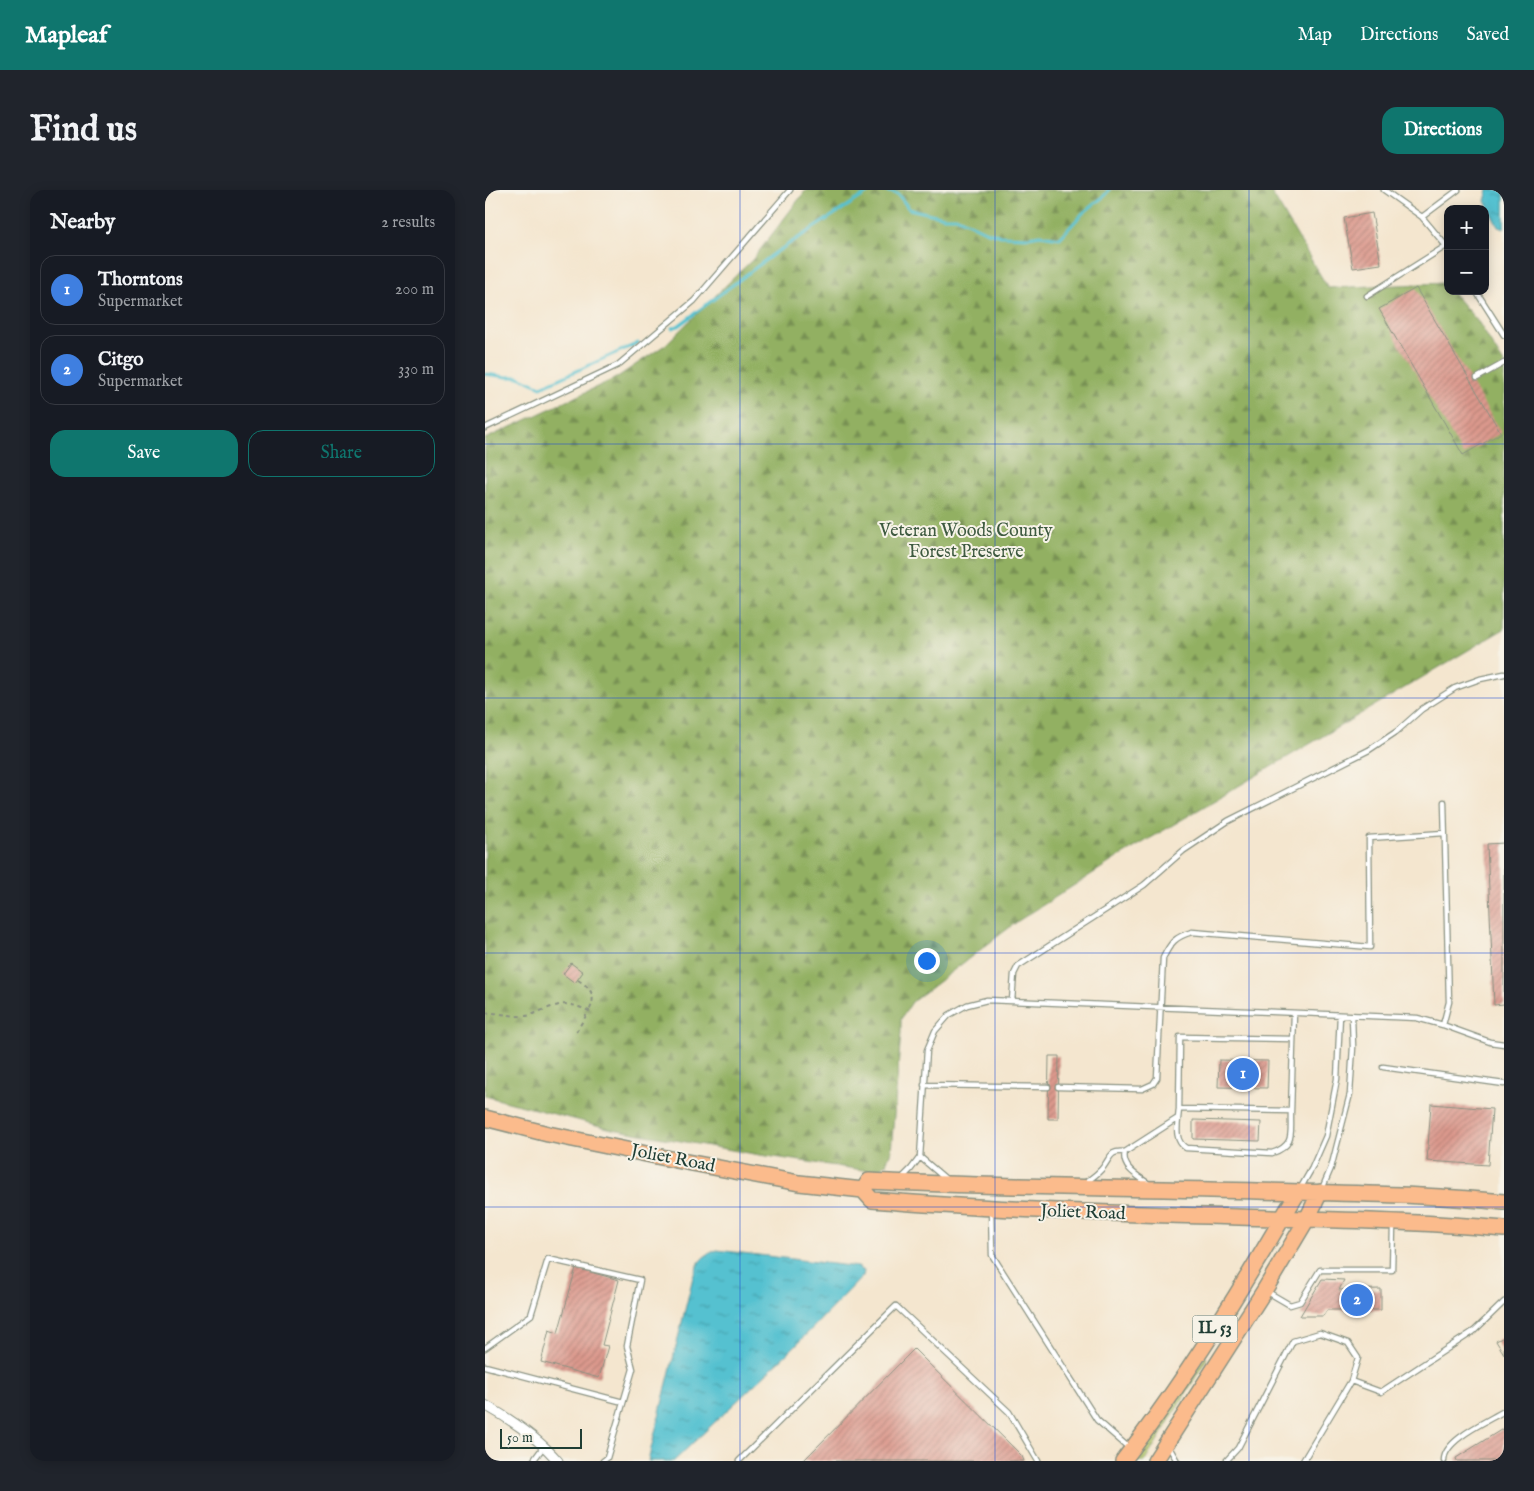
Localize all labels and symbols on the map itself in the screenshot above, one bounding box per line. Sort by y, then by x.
park label: Veteran Woods County Forest Preserve [878,520,1053,564]
your location [914,948,940,974]
pin: 1 [1227,1055,1259,1093]
street label: Joliet Road [627,1139,717,1178]
street label: Joliet Road [1038,1200,1126,1226]
pin: 2 [1341,1281,1373,1319]
road number: IL 53 [1193,1316,1237,1342]
scale bar [500,1426,583,1449]

